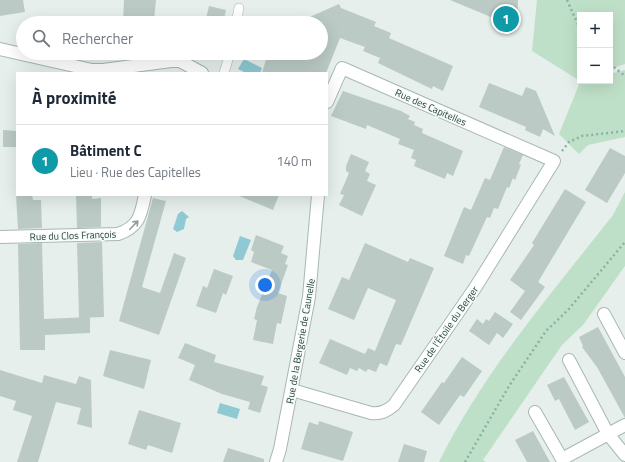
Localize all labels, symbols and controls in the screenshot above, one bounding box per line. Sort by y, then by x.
pin: 1 [493,4,519,34]
map controls [577,12,613,84]
button: + [577,12,613,48]
search box [16,16,328,60]
icon: search [30,27,52,49]
text: Rechercher [62,27,133,50]
button: − [577,48,613,84]
text: À proximité [32,85,116,111]
street label: Rue des Capitelles [393,85,469,130]
text: Bâtiment C [70,139,142,162]
text: 1 [41,151,49,171]
text: 140 m [276,151,312,171]
text: Lieu · Rue des Capitelles [70,162,201,182]
one-way arrow [129,220,139,230]
street label: Rue du Clos François [29,226,117,245]
your location [255,275,275,295]
street label: Rue de la Bergerie de Caunelle [282,277,319,405]
street label: Rue de l'Étoile du Berger [411,282,482,376]

